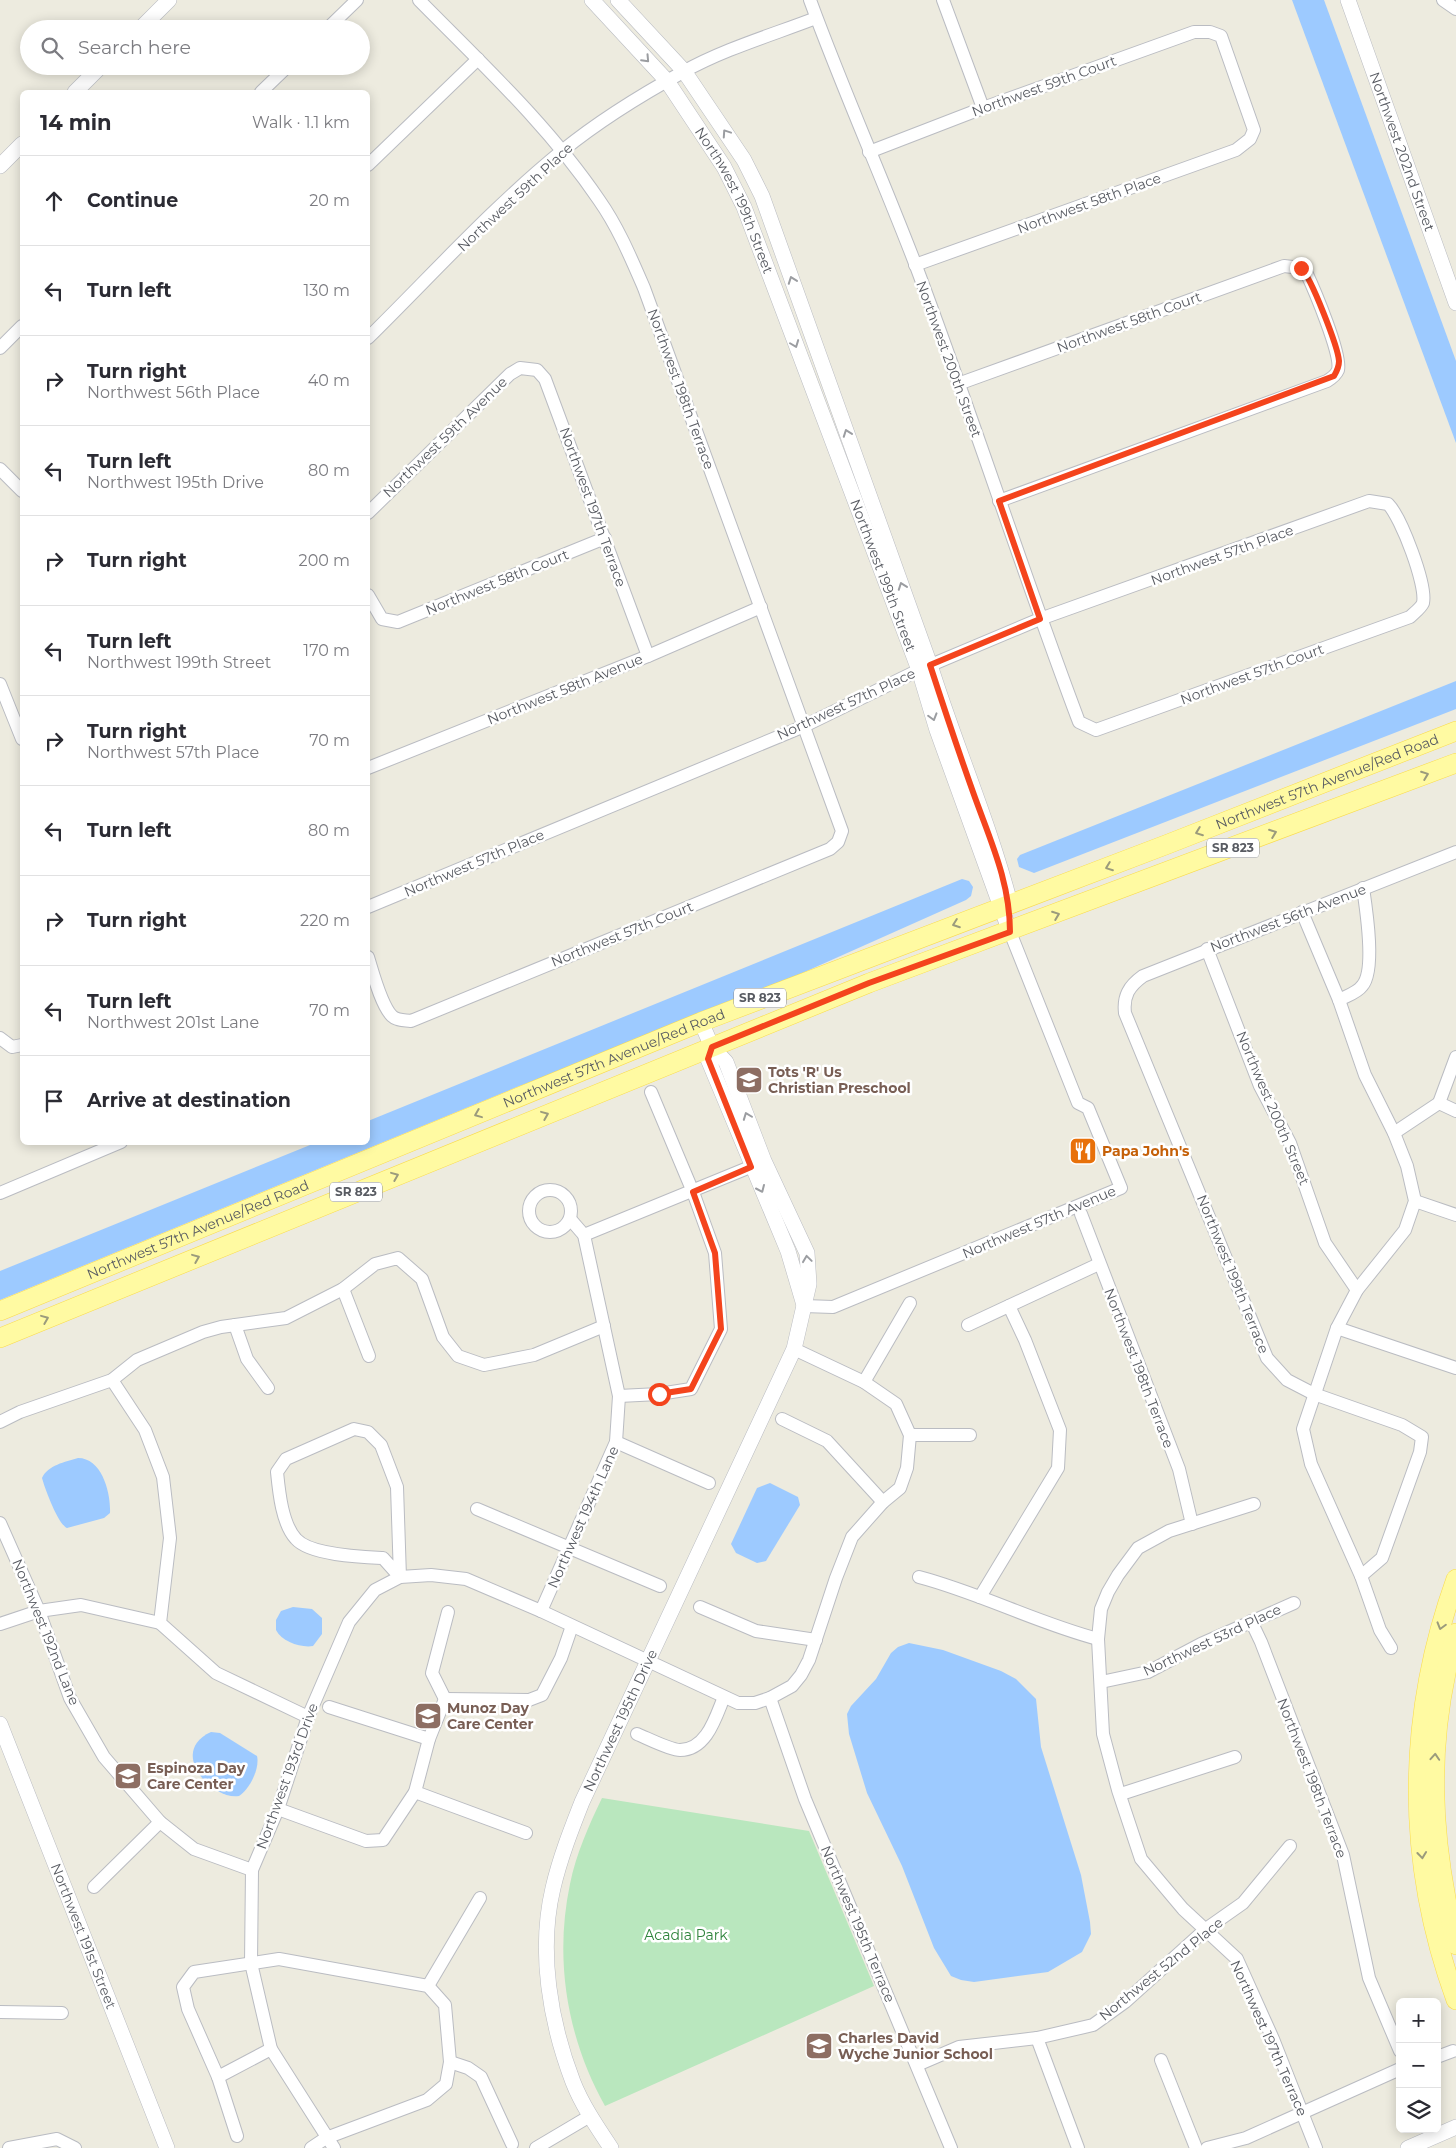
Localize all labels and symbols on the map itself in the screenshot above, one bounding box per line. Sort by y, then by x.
street label: Northwest 59th Court [969,51,1119,121]
one-way arrow [640,53,649,62]
street label: Northwest 202nd Street [1365,70,1439,234]
street label: Northwest 199th Street [691,124,777,276]
one-way arrow [723,129,732,139]
street label: Northwest 59th Place [453,139,577,255]
street label: Northwest 58th Place [1015,169,1163,237]
route end [1290,257,1313,280]
one-way arrow [788,277,798,285]
street label: Northwest 200th Street [912,278,986,440]
street label: Northwest 58th Court [1054,287,1204,357]
street label: Northwest 198th Terrace [644,306,718,472]
one-way arrow [789,339,799,348]
street label: Northwest 59th Avenue [379,373,511,501]
street label: Northwest 197th Terrace [556,425,630,589]
one-way arrow [843,430,853,438]
street label: Northwest 199th Street [846,497,920,654]
street label: Northwest 57th Place [1148,521,1296,589]
street label: Northwest 58th Court [423,545,571,619]
one-way arrow [898,583,908,591]
street label: Northwest 57th Court [1178,640,1327,708]
street label: Northwest 58th Avenue [485,650,645,728]
street label: Northwest 57th Place [774,664,918,744]
one-way arrow [927,712,937,720]
street label: Northwest 57th Avenue/Red Road [1213,730,1441,833]
one-way arrow [1420,771,1429,781]
street label: Northwest 57th Place [401,825,547,901]
one-way arrow [1195,826,1204,836]
one-way arrow [1268,828,1277,839]
road number: SR 823 [1207,838,1259,858]
one-way arrow [1105,861,1114,871]
street label: Northwest 56th Avenue [1207,880,1369,956]
street label: Northwest 57th Court [548,897,696,971]
one-way arrow [1051,911,1060,921]
one-way arrow [953,918,961,928]
road number: SR 823 [734,988,786,1008]
street label: Northwest 57th Avenue/Red Road [500,1005,728,1112]
street label: Northwest 200th Street [1232,1028,1314,1188]
place label: Tots 'R' Us Christian Preschool [768,1063,911,1097]
school or university icon: Tots 'R' Us Christian Preschool [734,1065,764,1095]
one-way arrow [475,1108,483,1118]
one-way arrow [540,1111,549,1121]
one-way arrow [743,1112,753,1121]
restaurant icon: Papa John's [1068,1136,1098,1166]
place label: Papa John's [1102,1142,1190,1160]
one-way arrow [390,1172,398,1182]
street label: Northwest 57th Avenue/Red Road [84,1176,311,1283]
street label: Northwest 57th Avenue [959,1181,1119,1263]
road number: SR 823 [330,1182,382,1202]
one-way arrow [755,1184,766,1193]
street label: Northwest 199th Terrace [1193,1192,1273,1356]
one-way arrow [191,1253,199,1263]
one-way arrow [802,1254,812,1263]
street label: Northwest 198th Terrace [1100,1286,1178,1450]
one-way arrow [40,1315,49,1326]
route start [648,1383,671,1406]
street label: Northwest 194th Lane [543,1443,623,1591]
street label: Northwest 192nd Lane [8,1556,84,1708]
street label: Northwest 53rd Place [1140,1600,1284,1680]
one-way arrow [1436,1621,1447,1630]
street label: Northwest 195th Drive [579,1646,661,1794]
street label: Northwest 198th Terrace [1273,1696,1351,1860]
place label: Munoz Day Care Center [447,1699,534,1733]
street label: Northwest 193rd Drive [252,1700,322,1852]
school or university icon: Munoz Day Care Center [413,1701,443,1731]
one-way arrow [1429,1753,1440,1761]
place label: Espinoza Day Care Center [147,1759,246,1793]
school or university icon: Espinoza Day Care Center [113,1761,143,1791]
street label: Northwest 195th Terrace [817,1843,899,2005]
one-way arrow [1416,1851,1427,1859]
street label: Northwest 191st Street [47,1861,120,2012]
street label: Northwest 52nd Place [1095,1913,1227,2025]
park label: Acadia Park [644,1926,728,1944]
street label: Northwest 197th Terrace [1226,1957,1312,2119]
place label: Charles David Wyche Junior School [838,2029,993,2063]
school or university icon: Charles David Wyche Junior School [804,2031,834,2061]

